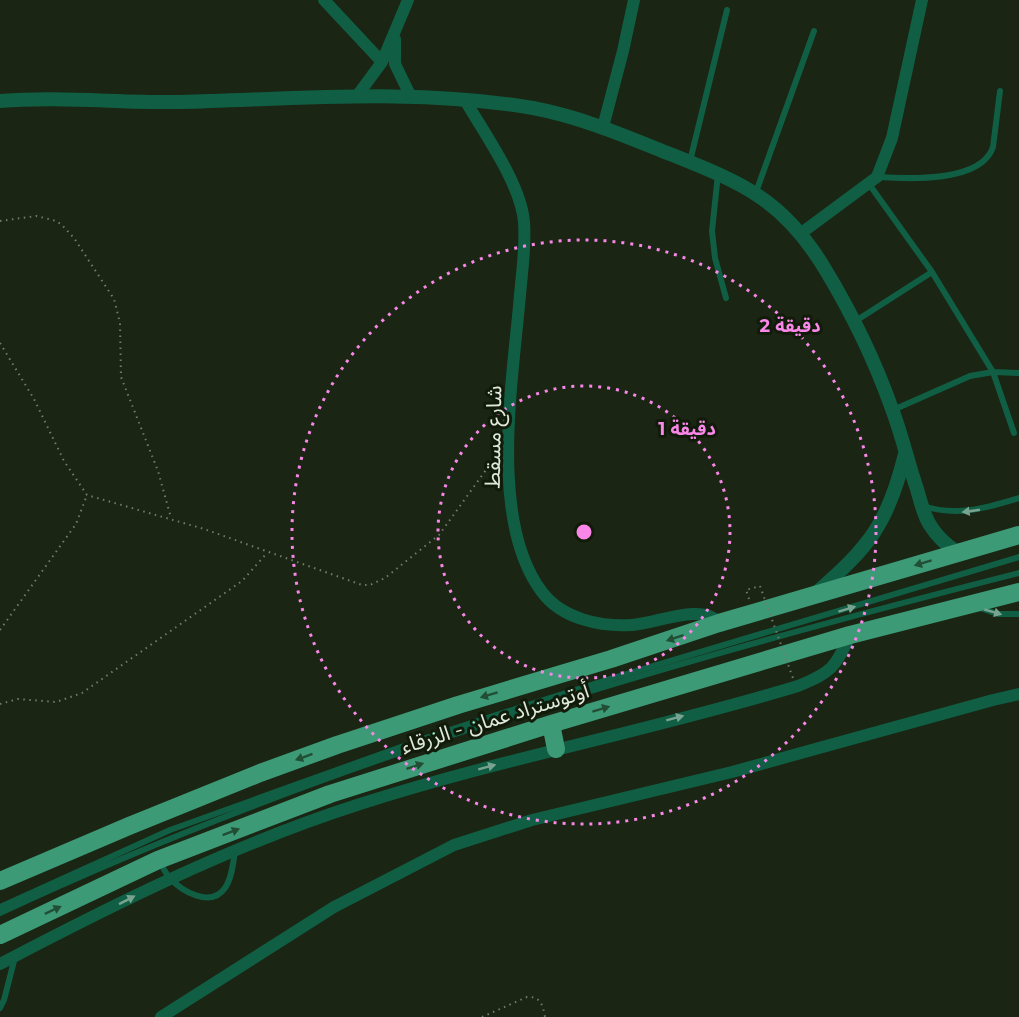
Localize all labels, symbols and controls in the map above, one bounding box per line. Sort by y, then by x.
text: 2 دقيقة [759,315,821,337]
street label: شارع مسقط [480,385,509,489]
text: 1 دقيقة [658,418,716,440]
one-way arrow [961,506,980,515]
centre of rings [574,522,594,542]
one-way arrow [913,559,931,568]
one-way arrow [838,604,856,613]
one-way arrow [984,607,1002,617]
one-way arrow [666,633,684,643]
street label: أوتوستراد عمان - الزرقاء [398,677,592,759]
one-way arrow [480,691,498,700]
one-way arrow [592,704,610,713]
one-way arrow [666,713,685,723]
one-way arrow [295,753,313,762]
one-way arrow [406,761,424,770]
one-way arrow [478,762,496,771]
one-way arrow [223,827,241,837]
one-way arrow [118,895,136,905]
one-way arrow [44,906,61,915]

